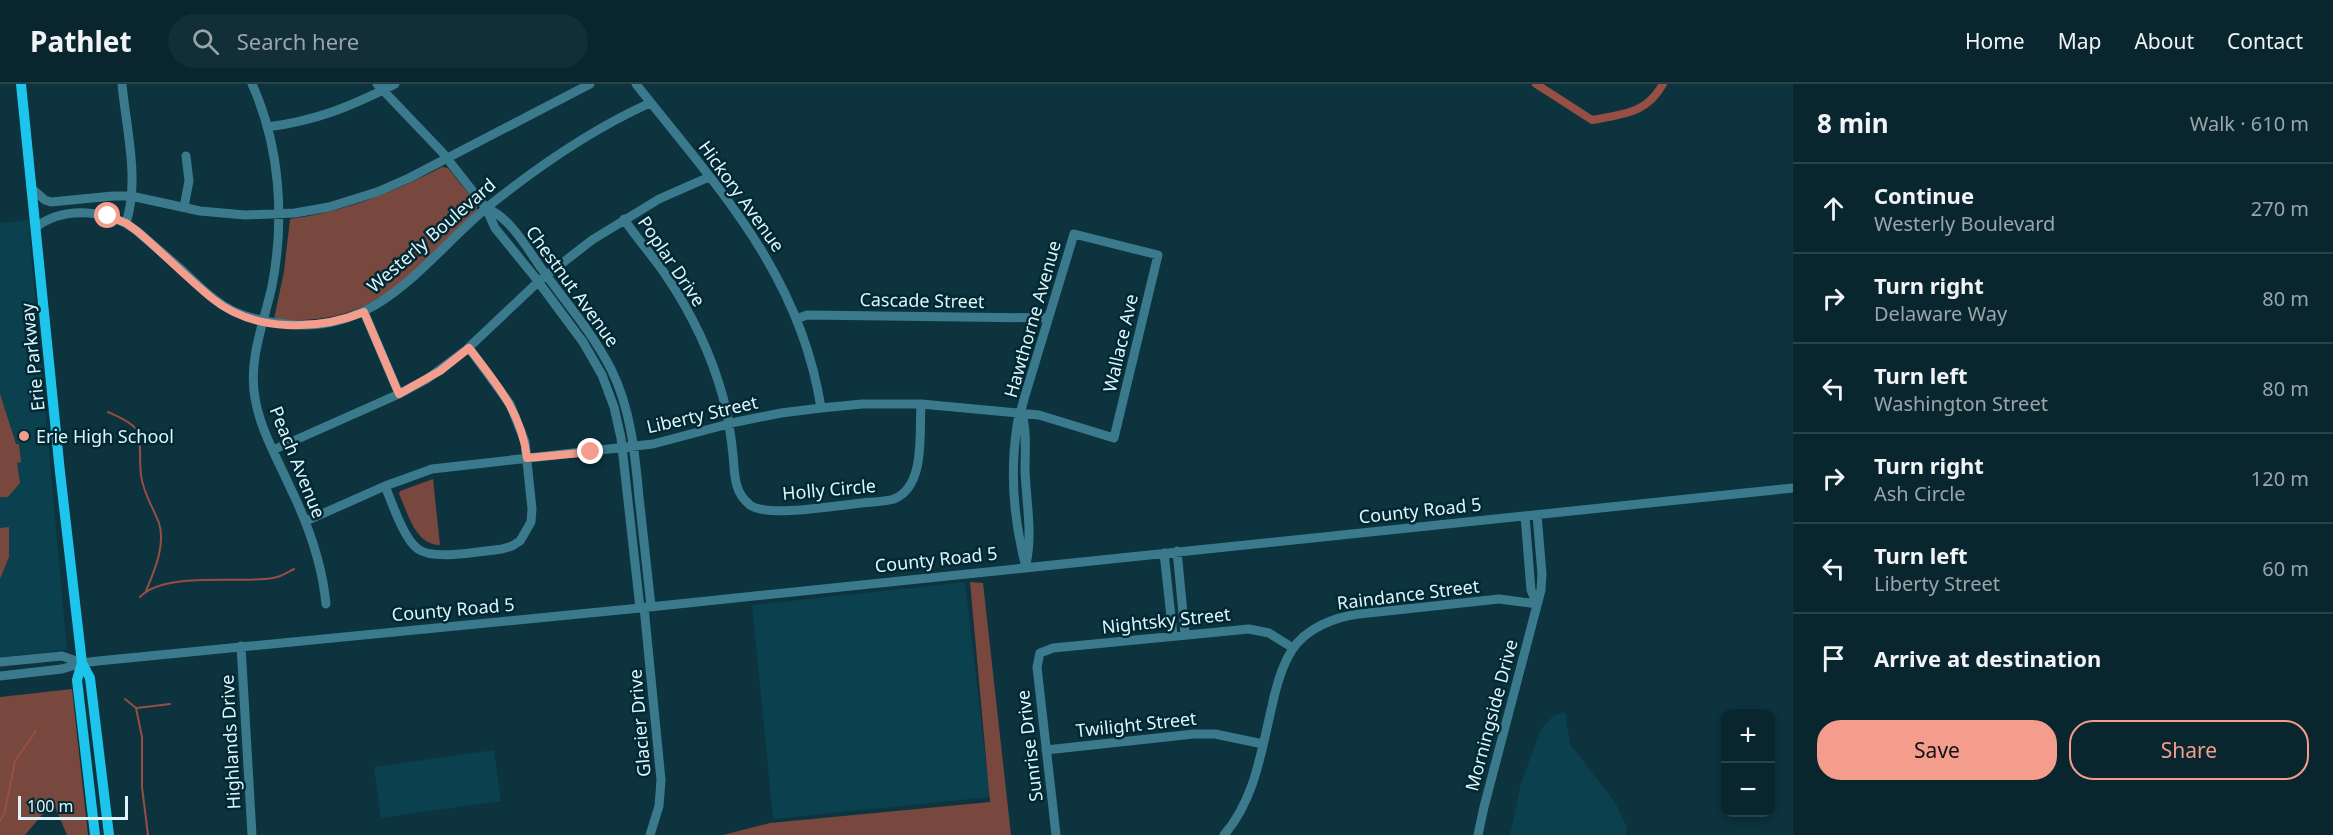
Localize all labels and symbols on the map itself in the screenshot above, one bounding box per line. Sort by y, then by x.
street label: Hickory Avenue [694,136,790,256]
street label: Westerly Boulevard [362,172,500,298]
route start [94,202,120,228]
street label: Poplar Drive [633,211,711,311]
street label: Chestnut Avenue [521,221,625,351]
street label: Hawthorne Avenue [998,237,1066,401]
street label: Cascade Street [859,287,985,313]
street label: Wallace Ave [1097,292,1143,394]
street label: Erie Parkway [14,301,50,412]
street label: Liberty Street [644,389,760,438]
street label: Peach Avenue [265,402,331,522]
place label: Erie High School [36,424,174,448]
marker: Erie High School [17,429,31,443]
route end [577,438,603,464]
street label: Holly Circle [781,473,877,505]
street label: County Road 5 [1358,492,1482,528]
street label: County Road 5 [874,541,998,577]
street label: Raindance Street [1336,573,1481,615]
street label: County Road 5 [391,592,515,626]
street label: Nightsky Street [1100,601,1232,639]
street label: Morningside Drive [1459,636,1523,794]
street label: Glacier Drive [622,668,656,778]
street label: Highlands Drive [214,674,246,810]
street label: Sunrise Drive [1010,689,1048,803]
street label: Twilight Street [1074,706,1198,742]
scale bar [18,793,128,820]

